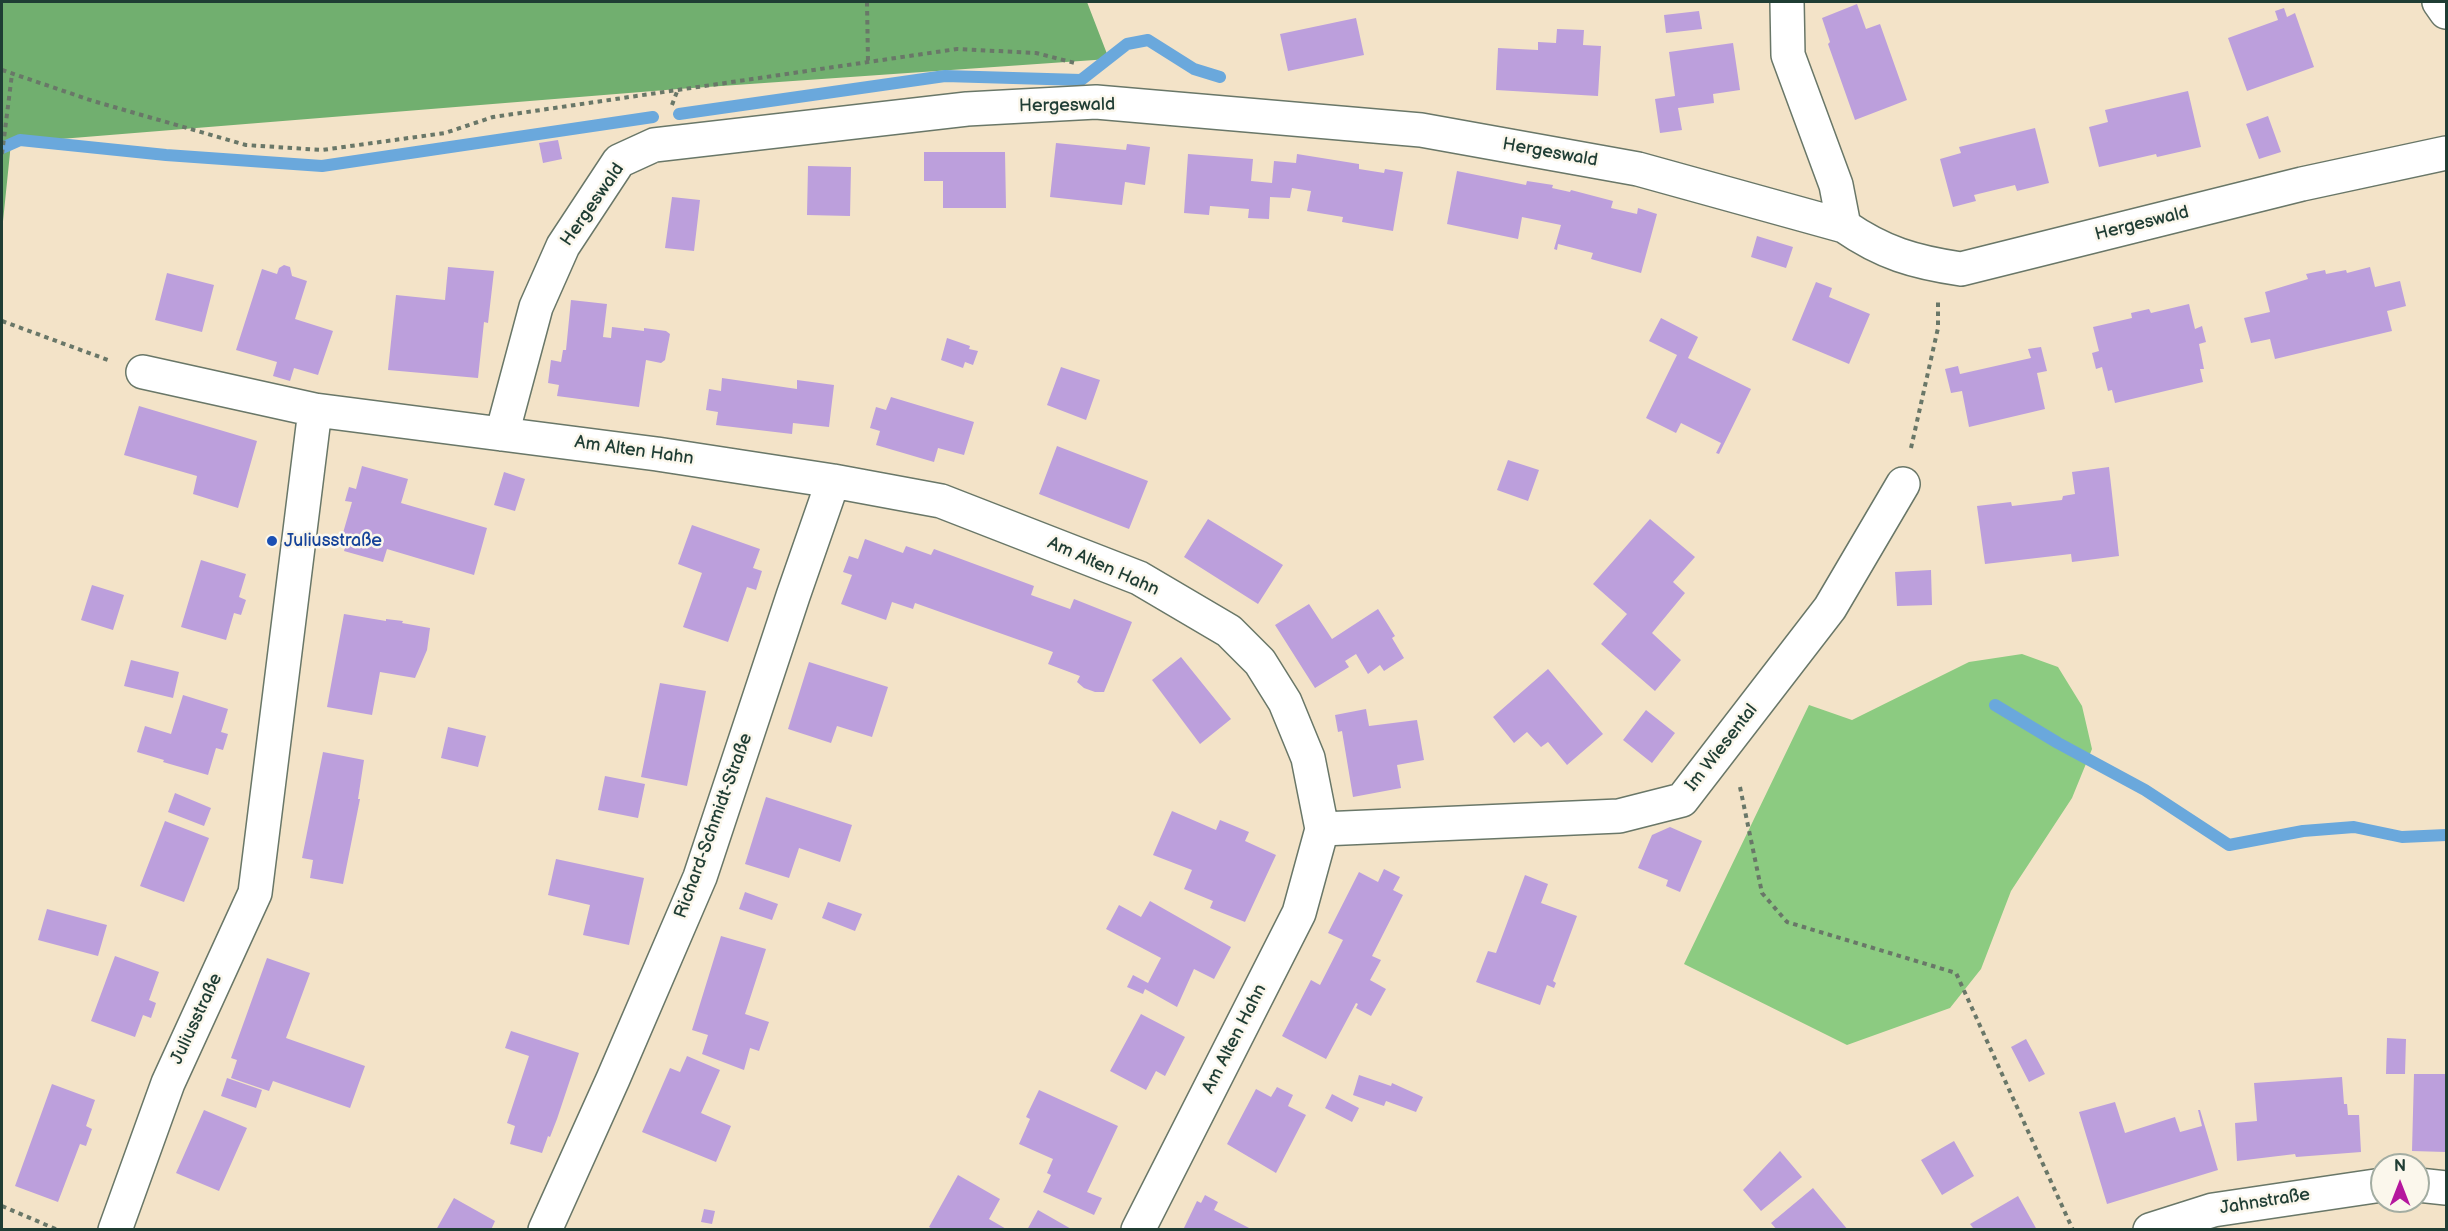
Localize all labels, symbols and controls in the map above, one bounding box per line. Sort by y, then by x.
street label: Hergeswald [1019,94,1115,118]
street label: Hergeswald [1501,134,1599,172]
street label: Hergeswald [557,159,629,251]
street label: Hergeswald [2093,202,2191,246]
street label: Am Alten Hahn [573,432,695,470]
place label: Juliusstraße [284,530,382,552]
street label: Am Alten Hahn [1044,533,1162,601]
marker: Juliusstraße [265,534,279,548]
street label: Im Wiesental [1681,700,1763,796]
street label: Richard-Schmidt-Straße [670,731,758,921]
street label: Juliusstraße [166,970,228,1068]
street label: Am Alten Hahn [1198,981,1272,1097]
north arrow [2370,1153,2430,1213]
text: N [2394,1157,2406,1176]
street label: Jahnstraße [2218,1184,2312,1220]

